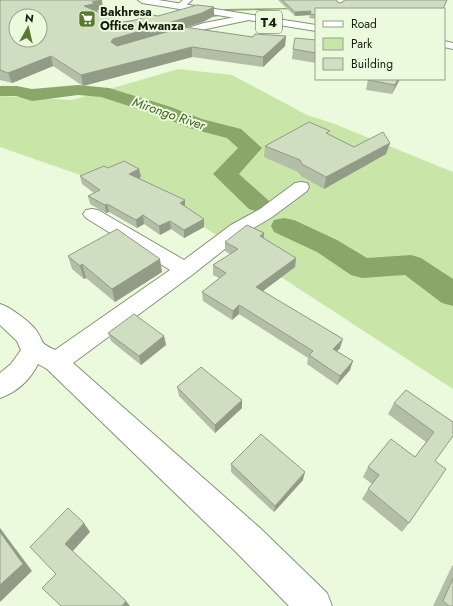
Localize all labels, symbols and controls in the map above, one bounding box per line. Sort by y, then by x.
place label: Bakhresa Office Mwanza [100,3,184,35]
north arrow [8,8,48,48]
legend [315,8,445,80]
supermarket icon: Bakhresa Office Mwanza [77,9,97,29]
text: N [24,10,35,27]
road number: T4 [256,11,282,33]
text: Road [351,15,377,33]
text: Park [351,35,373,53]
text: Building [351,55,393,73]
water label: Mirongo River [130,92,208,135]

